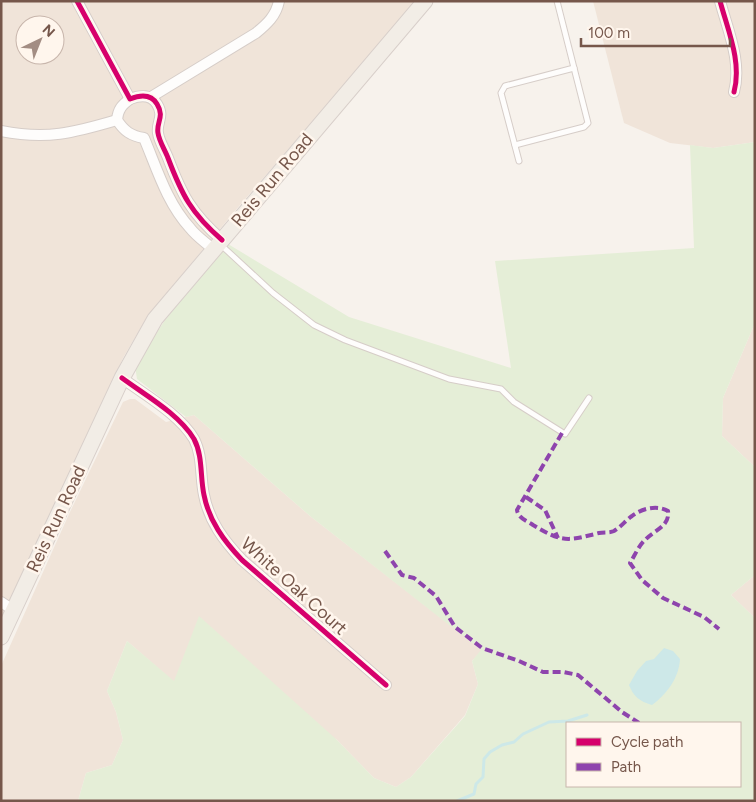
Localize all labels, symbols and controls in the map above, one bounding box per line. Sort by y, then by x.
north arrow [15,15,65,65]
scale bar [581,15,730,47]
text: N [39,21,58,41]
text: 100 m [588,24,630,42]
street label: Reis Run Road [227,129,317,231]
street label: Reis Run Road [22,462,90,576]
street label: White Oak Court [236,533,352,640]
legend [566,722,741,787]
text: Cycle path [611,733,683,751]
text: Path [611,758,641,776]

